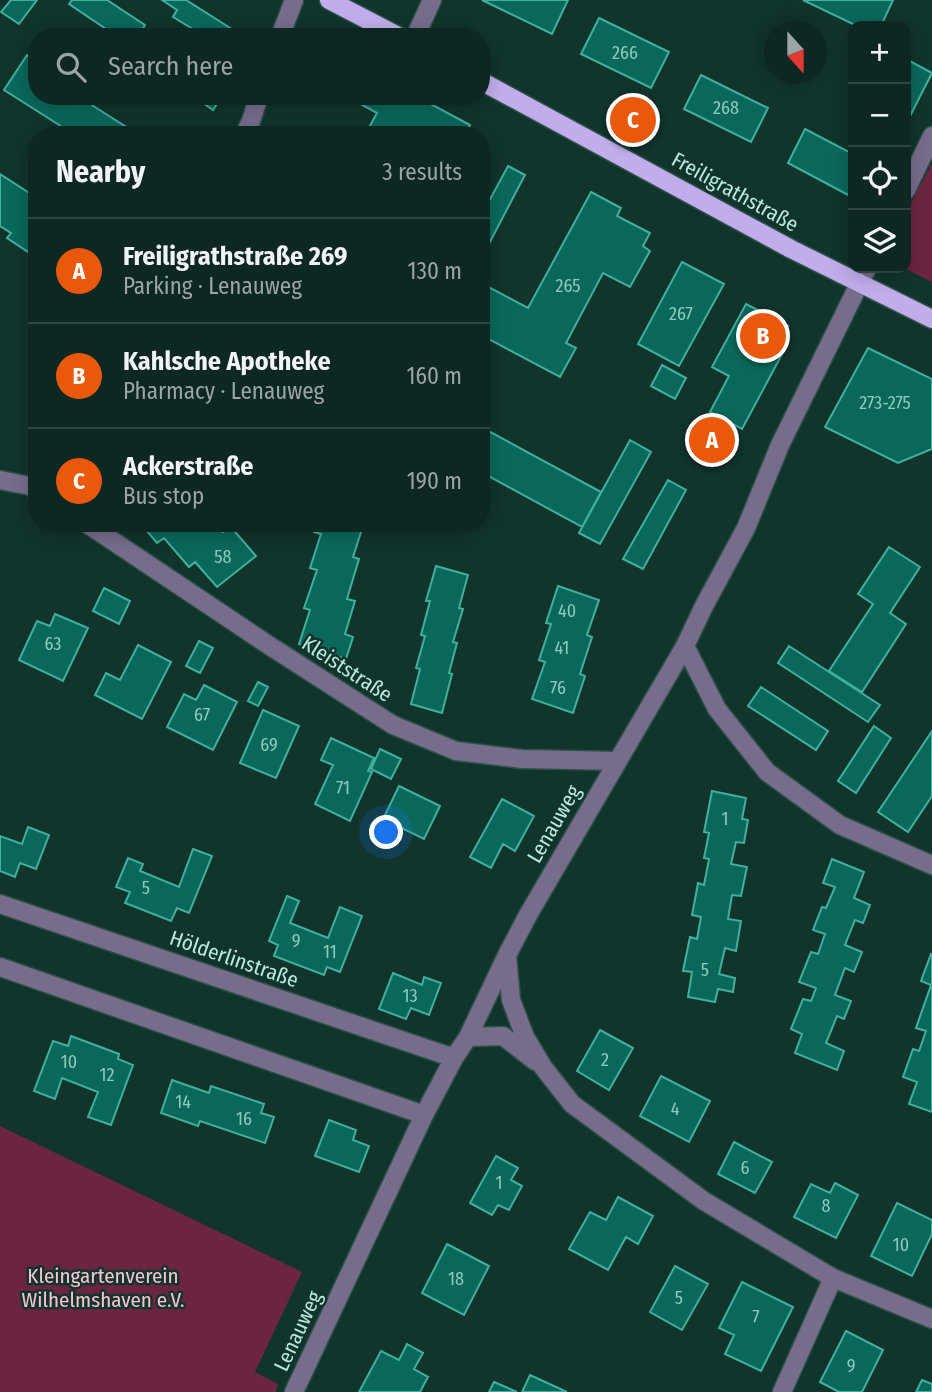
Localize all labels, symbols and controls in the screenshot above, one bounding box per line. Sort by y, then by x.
north arrow [764,21,827,84]
map controls [848,21,911,273]
button: + [848,21,911,84]
search box [28,28,490,105]
house number: 266 [612,42,638,64]
icon: search [52,48,90,86]
text: Search here [108,51,233,82]
button: − [848,84,911,147]
pin: C [610,94,656,146]
house number: 268 [713,97,739,119]
street label: Freiligrathstraße [667,146,803,238]
button: locate [848,147,911,210]
text: Nearby [56,154,145,190]
text: 3 results [382,158,462,186]
button: layers [848,210,911,273]
text: Freiligrathstraße 269 [123,241,347,272]
text: A [73,257,85,285]
text: 130 m [408,257,462,285]
text: Parking · Lenauweg [123,272,302,300]
house number: 265 [555,275,581,297]
house number: 267 [669,303,693,325]
pin: B [740,310,786,362]
text: Kahlsche Apotheke [123,346,331,377]
text: B [73,362,85,390]
text: 160 m [407,362,462,390]
text: Pharmacy · Lenauweg [123,377,324,405]
house number: 273-275 [859,392,911,414]
pin: A [689,414,735,466]
text: Ackerstraße [123,451,254,482]
text: C [73,467,85,495]
text: 190 m [407,467,462,495]
text: Bus stop [123,482,204,510]
house number: 58 [214,546,232,568]
house number: 40 [558,600,576,622]
street label: Kleiststraße [297,630,397,708]
house number: 63 [45,633,61,655]
house number: 41 [555,637,569,659]
house number: 76 [550,677,566,699]
house number: 67 [194,704,210,726]
house number: 69 [260,734,278,756]
house number: 71 [336,777,350,799]
street label: Lenauweg [521,780,587,868]
house number: 1 [721,808,729,830]
your location [369,815,403,849]
house number: 5 [142,877,150,899]
street label: Hölderlinstraße [166,925,302,993]
house number: 9 [292,930,300,952]
house number: 11 [323,941,337,963]
house number: 5 [701,959,709,981]
house number: 13 [402,985,418,1007]
house number: 2 [601,1049,609,1071]
house number: 10 [61,1051,77,1073]
house number: 12 [100,1064,115,1086]
house number: 14 [175,1091,191,1113]
house number: 4 [671,1098,680,1120]
house number: 16 [236,1108,252,1130]
house number: 6 [741,1157,750,1179]
house number: 1 [495,1172,503,1194]
house number: 8 [822,1195,831,1217]
house number: 10 [893,1234,909,1256]
park label: Kleingartenverein Wilhelmshaven e.V. [21,1263,185,1313]
house number: 18 [448,1268,464,1290]
street label: Lenauweg [268,1287,328,1375]
house number: 5 [675,1287,683,1309]
house number: 7 [752,1306,760,1328]
house number: 9 [847,1355,855,1377]

